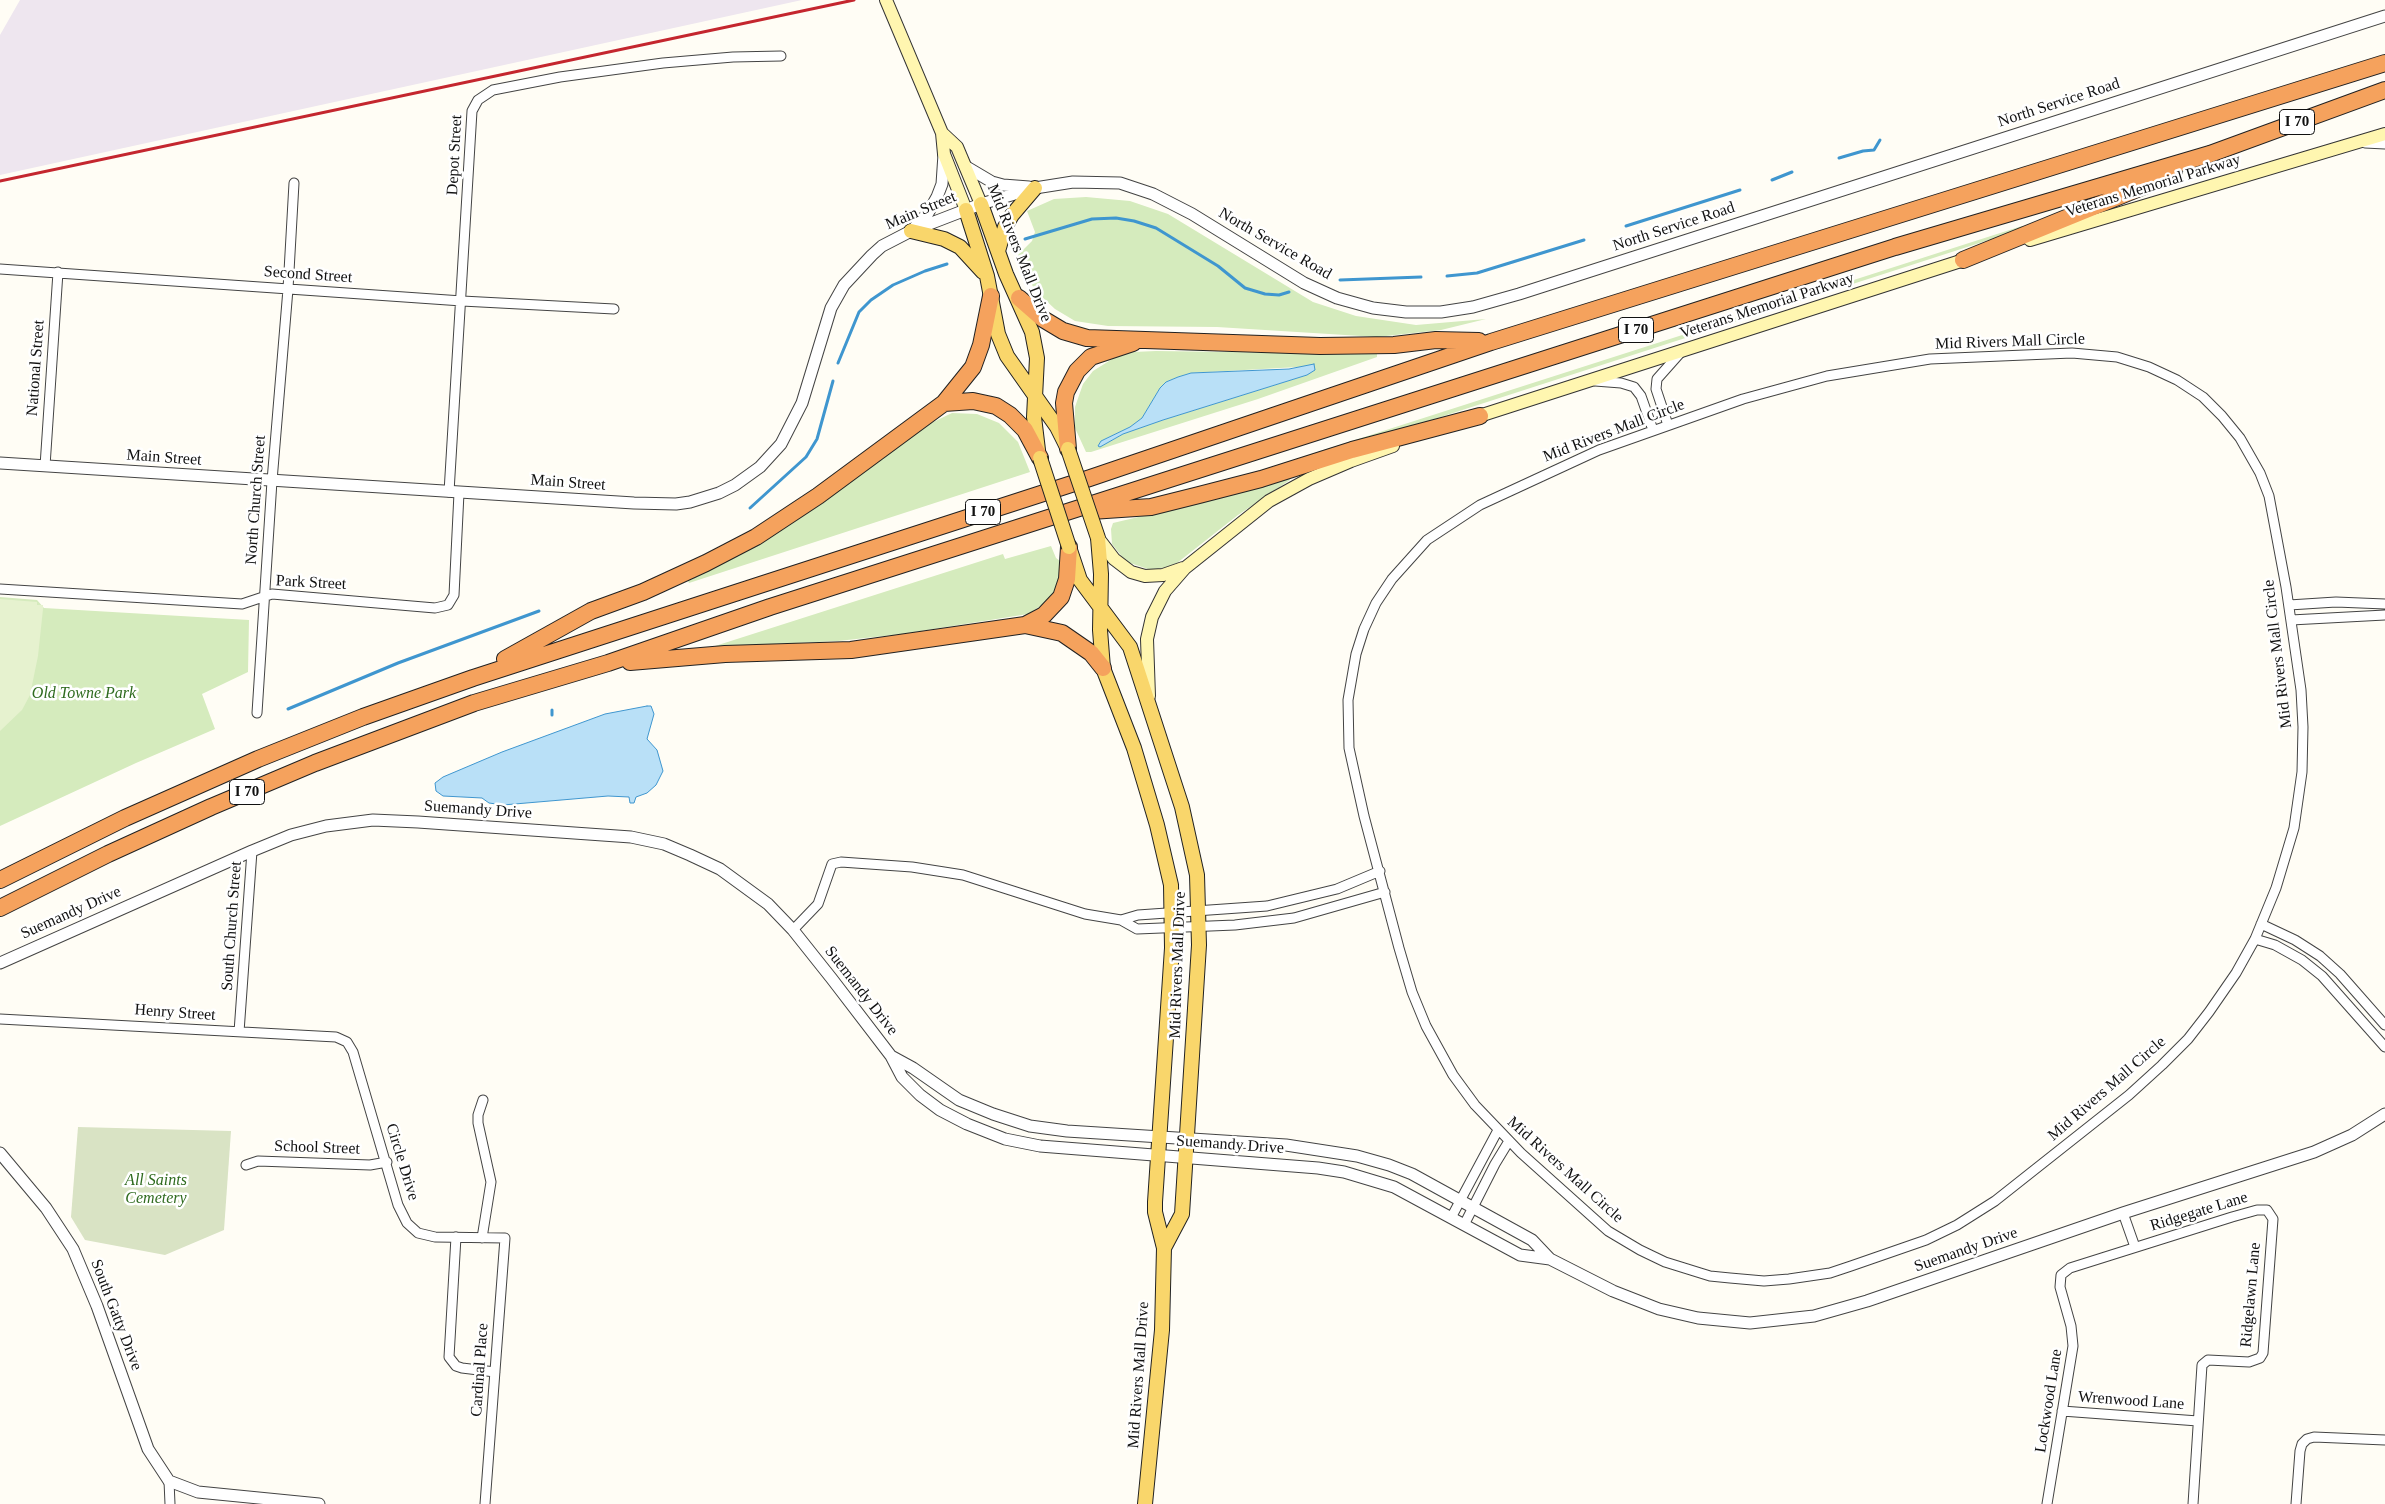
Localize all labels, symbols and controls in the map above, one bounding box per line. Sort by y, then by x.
street label: North Service Road [1996,74,2122,132]
road number: I 70 [2280,110,2314,134]
street label: Depot Street [443,114,467,196]
street label: Veterans Memorial Parkway [2063,150,2243,222]
street label: Mid Rivers Mall Drive [983,181,1055,325]
street label: Main Street [883,187,959,235]
street label: North Service Road [1611,198,1737,256]
street label: North Service Road [1215,204,1335,284]
street label: Second Street [263,262,353,288]
street label: Veterans Memorial Parkway [1677,269,1857,343]
road number: I 70 [1618,318,1654,342]
street label: National Street [23,319,49,417]
street label: Mid Rivers Mall Circle [1935,330,2085,354]
street label: Mid Rivers Mall Circle [1541,395,1687,467]
street label: North Church Street [242,435,270,565]
street label: Main Street [126,446,202,470]
street label: Main Street [530,471,606,495]
road number: I 70 [966,500,1000,524]
street label: Park Street [275,572,347,594]
street label: Mid Rivers Mall Circle [2259,579,2297,729]
park label: Old Towne Park [32,684,136,704]
road number: I 70 [230,780,264,804]
street label: Suemandy Drive [423,797,533,823]
street label: South Church Street [218,861,246,991]
street label: Suemandy Drive [18,882,124,944]
street label: Mid Rivers Mall Drive [1166,891,1190,1039]
street label: Suemandy Drive [820,943,902,1039]
street label: Henry Street [134,1001,216,1025]
street label: Mid Rivers Mall Circle [2044,1033,2170,1145]
street label: Mid Rivers Mall Circle [1503,1113,1627,1227]
street label: Circle Drive [381,1121,423,1203]
street label: Suemandy Drive [1175,1132,1285,1158]
street label: School Street [274,1137,360,1159]
park label: All Saints Cemetery [125,1171,187,1209]
street label: Ridgegate Lane [2148,1188,2250,1236]
street label: Suemandy Drive [1912,1223,2020,1277]
street label: Ridgelawn Lane [2237,1242,2265,1348]
street label: South Gatty Drive [86,1257,146,1373]
street label: Mid Rivers Mall Drive [1124,1301,1154,1449]
street label: Cardinal Place [467,1323,493,1417]
street label: Lockwood Lane [2031,1348,2067,1454]
street label: Wrenwood Lane [2077,1388,2185,1414]

